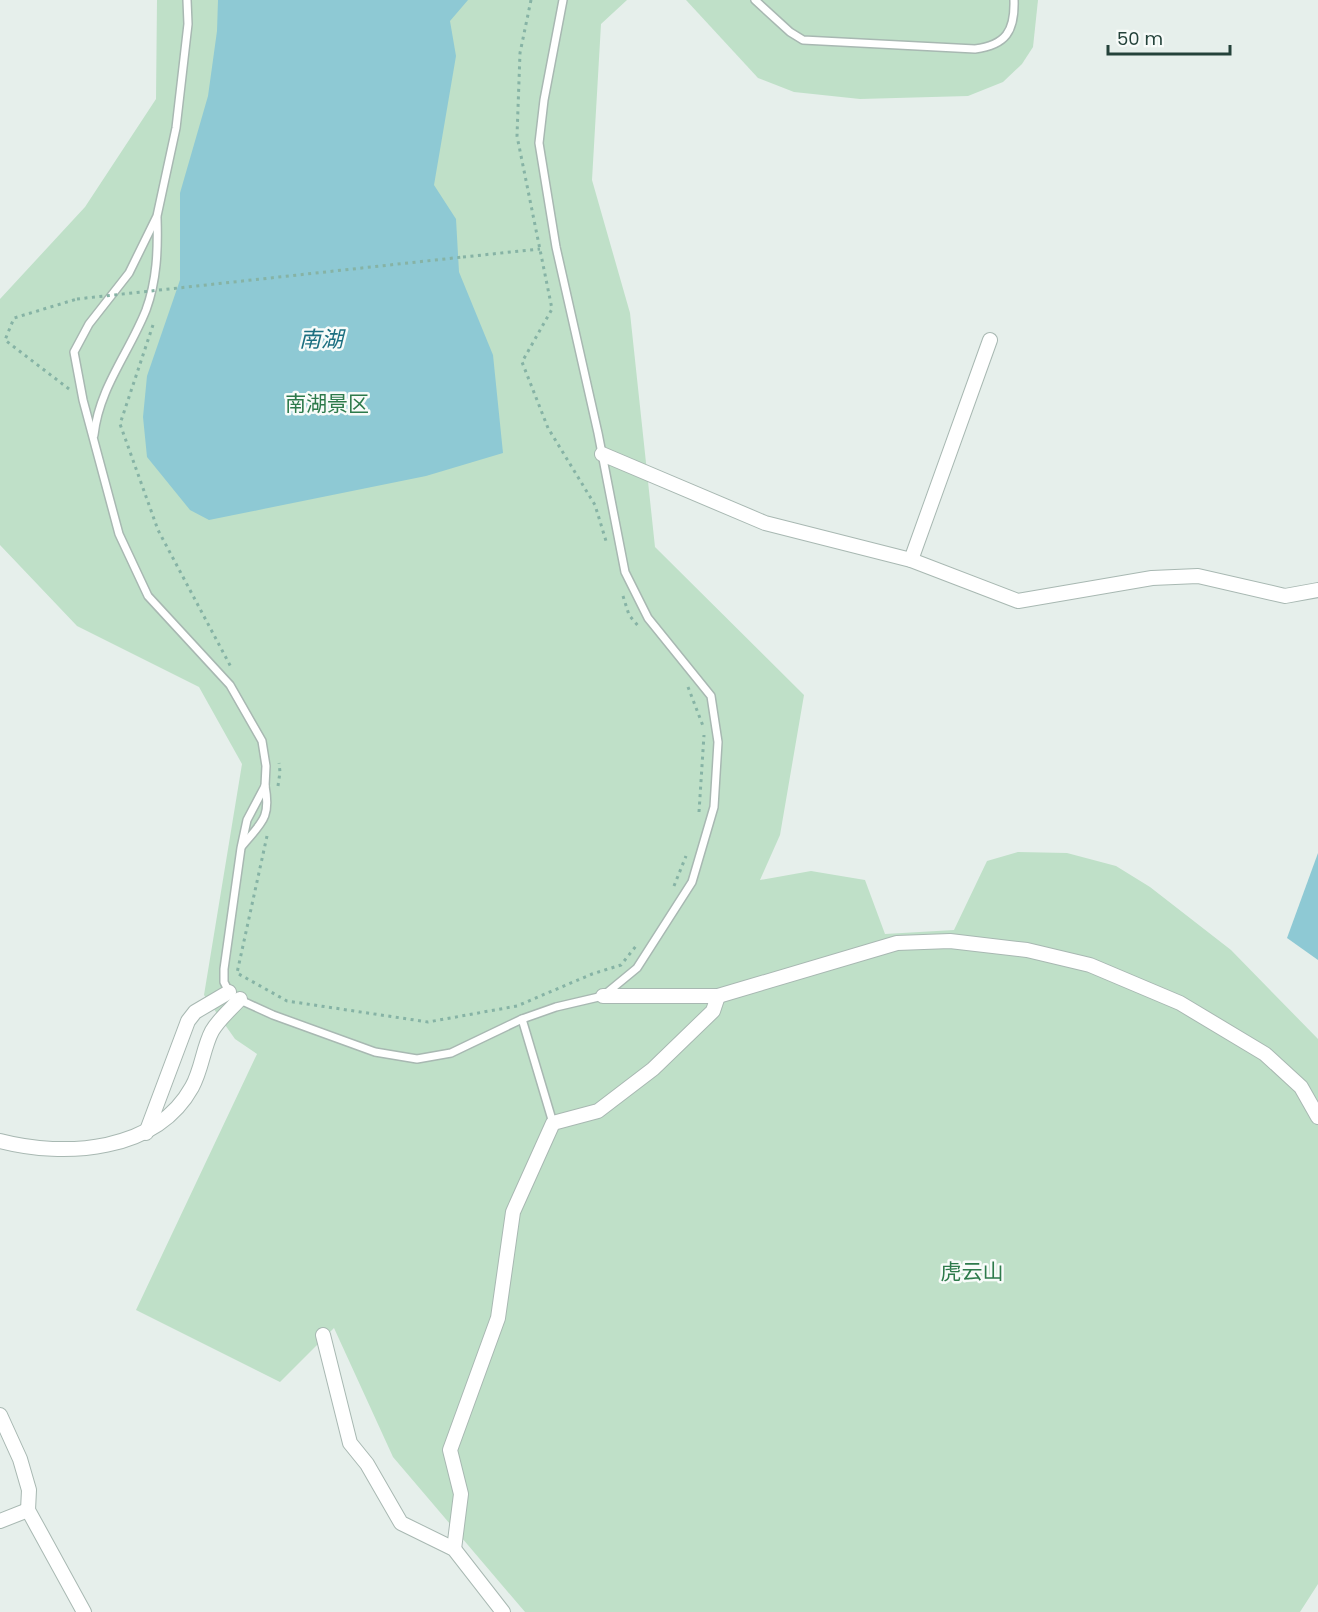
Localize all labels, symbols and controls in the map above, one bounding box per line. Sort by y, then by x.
scale bar [1108,18,1230,56]
text: 50 m [1117,26,1163,51]
water label: 南湖 [299,324,346,355]
park label: 南湖景区 [285,389,369,418]
park label: 虎云山 [941,1257,1004,1286]

